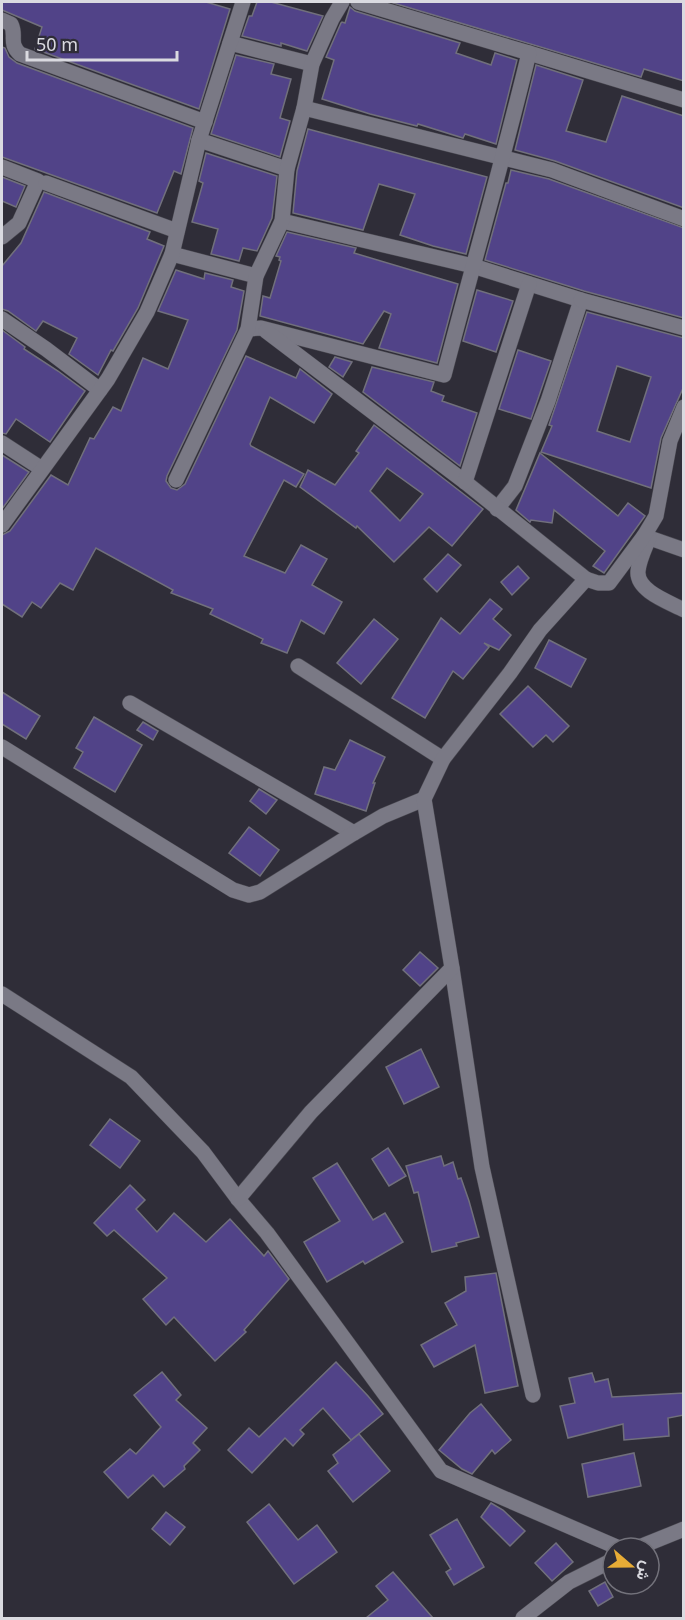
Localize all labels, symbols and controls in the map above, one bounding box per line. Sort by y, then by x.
scale bar [27,24,177,62]
text: 50 m [36,32,78,56]
north arrow [601,1536,661,1596]
text: ش [631,1558,659,1584]

